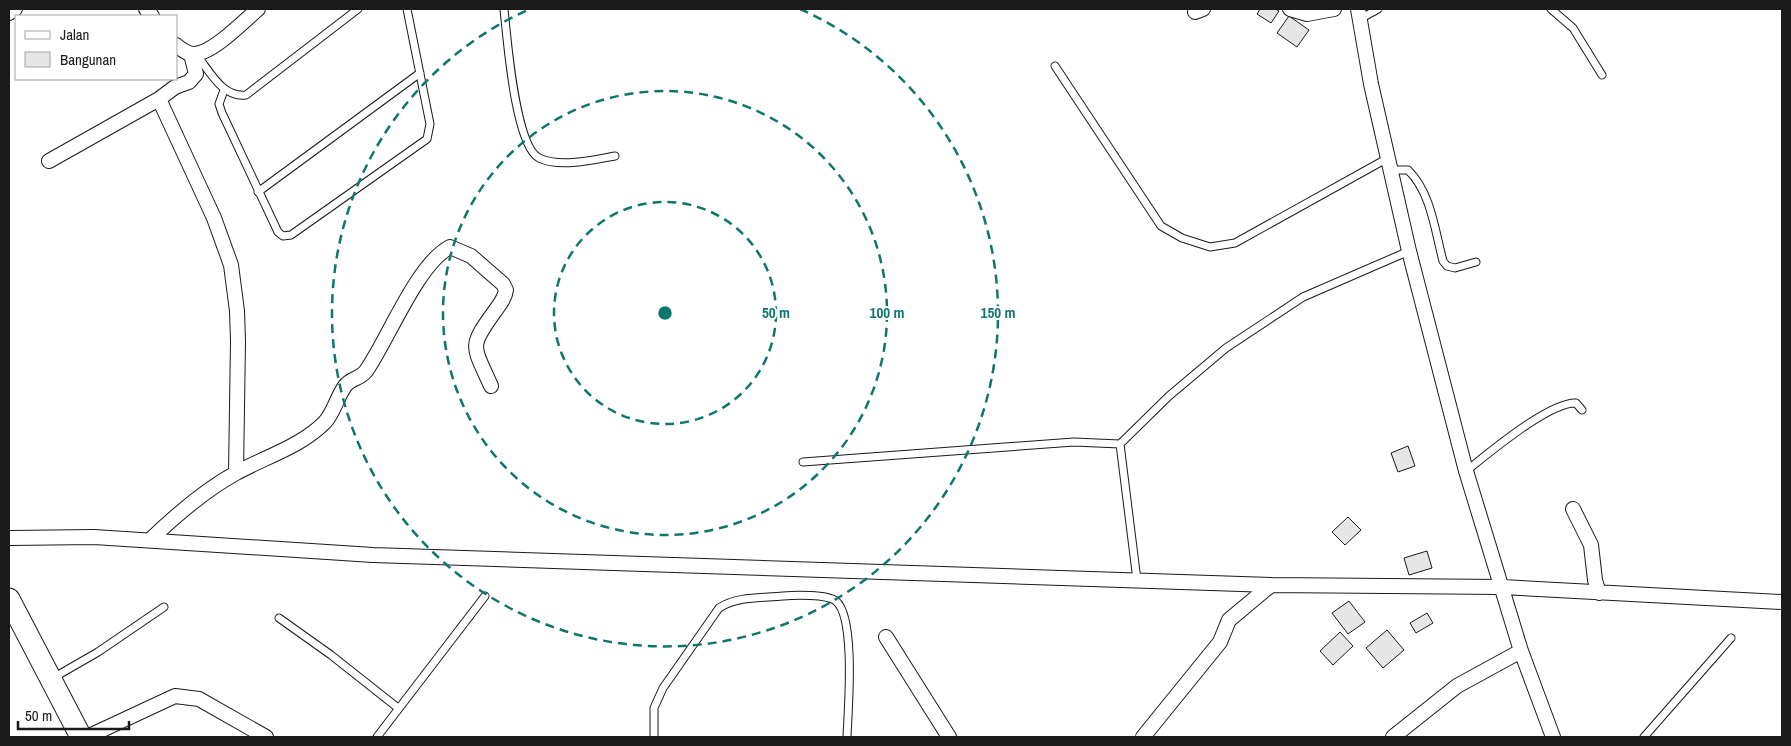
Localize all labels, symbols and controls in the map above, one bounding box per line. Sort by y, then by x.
legend [15,15,178,80]
text: Jalan [60,24,89,45]
text: Bangunan [60,49,116,70]
text: 50 m [762,302,790,323]
text: 100 m [870,302,904,323]
text: 150 m [981,302,1015,323]
centre of rings [656,304,674,322]
scale bar [18,698,129,730]
text: 50 m [25,705,52,726]

